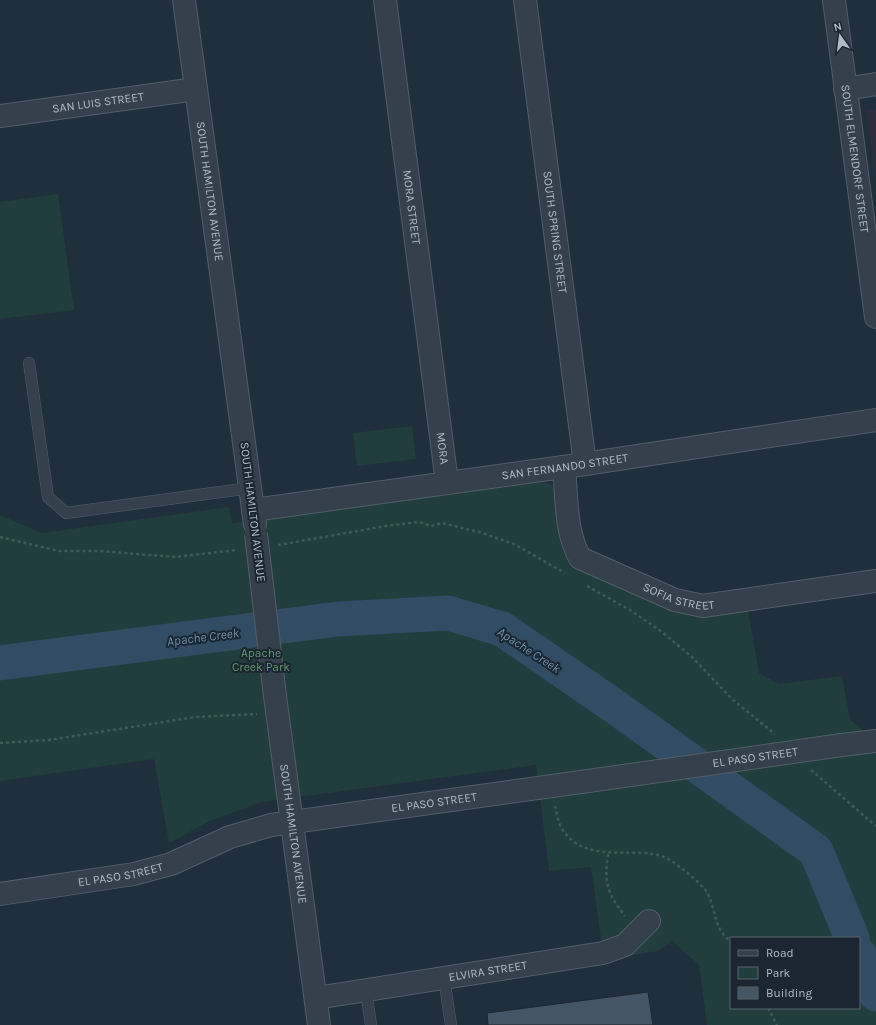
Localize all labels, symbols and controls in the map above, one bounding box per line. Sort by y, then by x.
north arrow [820,16,860,56]
text: N [832,20,843,34]
street label: SOUTH ELMENDORF STREET [838,84,872,234]
street label: SAN LUIS STREET [51,89,145,116]
street label: SOUTH HAMILTON AVENUE [194,120,226,262]
street label: MORA STREET [400,169,423,245]
street label: SOUTH SPRING STREET [540,170,570,294]
street label: MORA [434,431,452,465]
street label: SOUTH HAMILTON AVENUE [237,441,269,583]
street label: SAN FERNANDO STREET [501,451,629,482]
street label: SOFIA STREET [641,580,716,613]
water label: Apache Creek [495,624,564,676]
water label: Apache Creek [166,625,240,649]
park label: Apache Creek Park [232,646,290,674]
street label: EL PASO STREET [712,744,799,770]
street label: SOUTH HAMILTON AVENUE [277,763,310,905]
street label: EL PASO STREET [390,790,478,815]
street label: EL PASO STREET [77,859,164,889]
legend [730,937,860,1009]
text: Road [766,946,794,960]
street label: ELVIRA STREET [448,958,528,984]
text: Park [766,966,791,980]
text: Building [766,986,813,1000]

